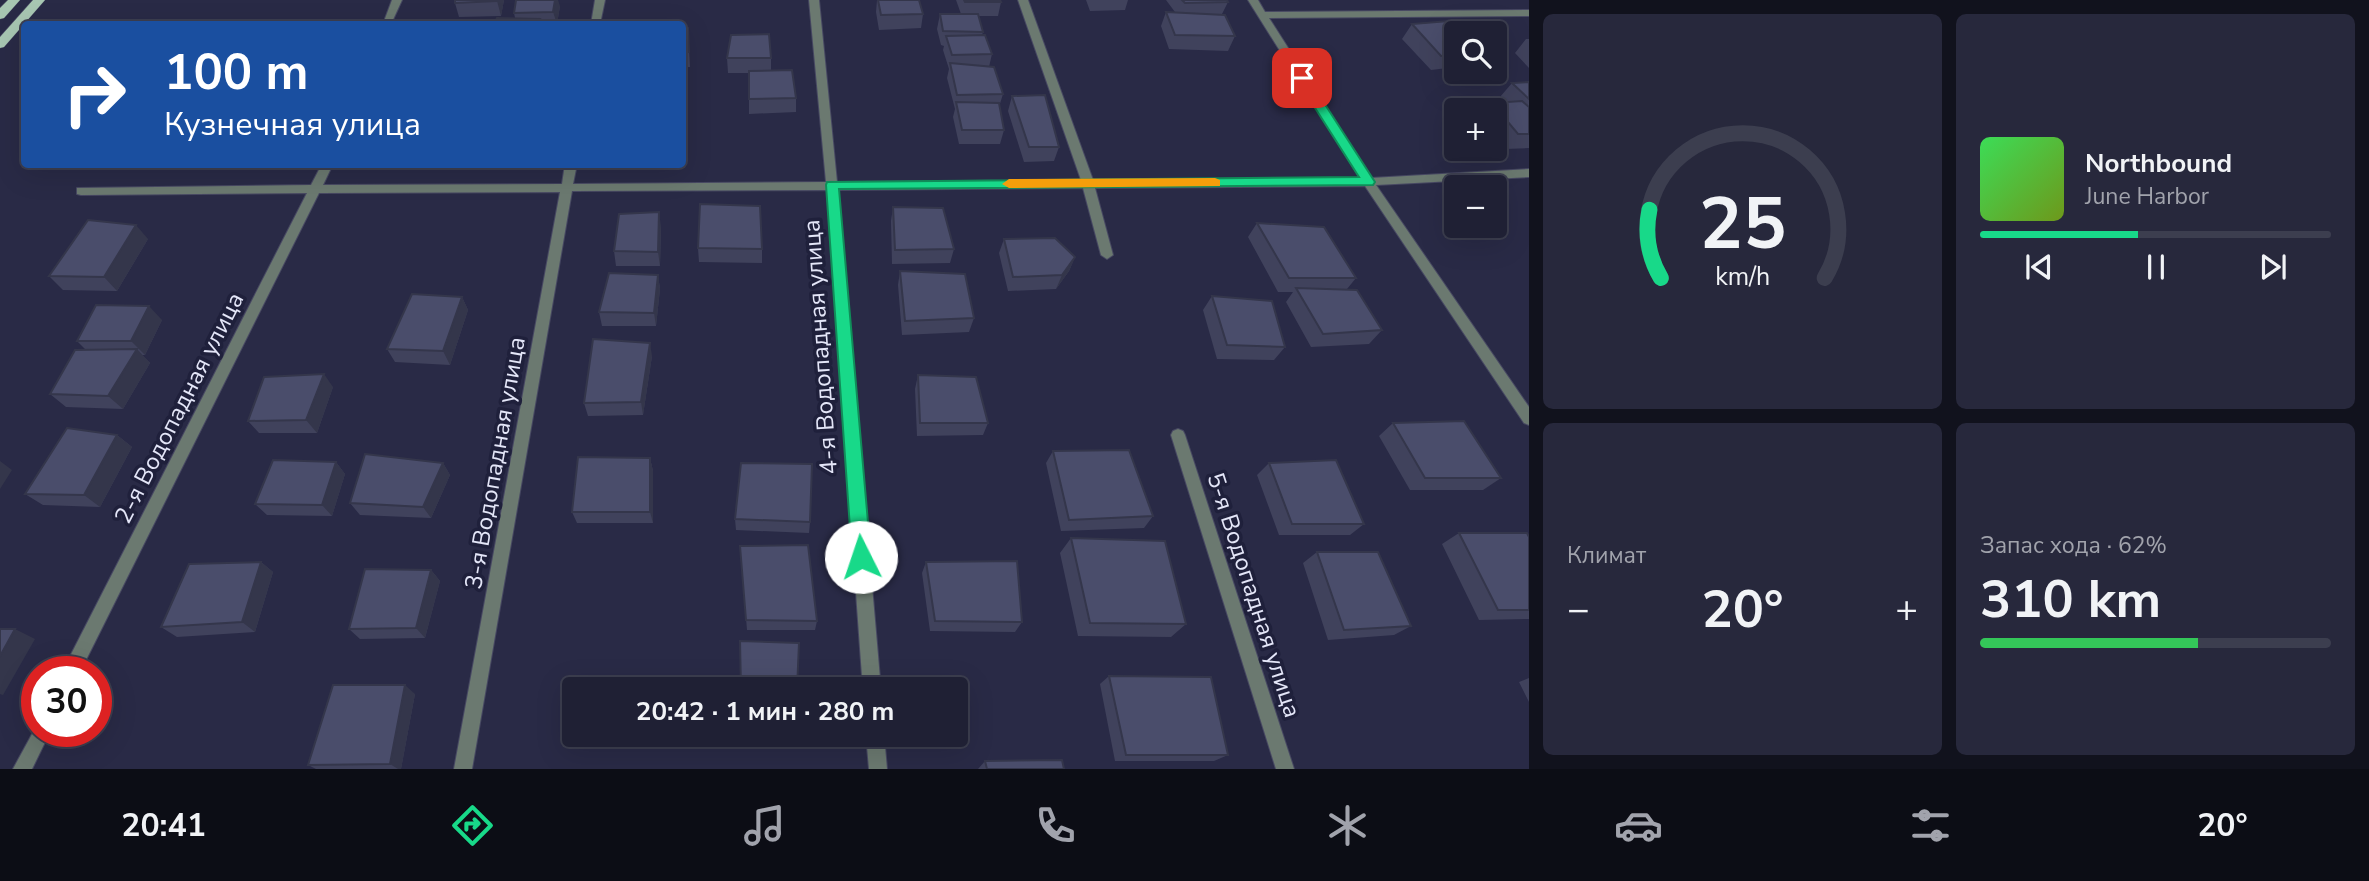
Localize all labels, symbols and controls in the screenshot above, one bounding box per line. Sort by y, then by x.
map controls [1444,21,1507,238]
button: search [1444,21,1507,84]
text: 100 m [164,39,308,106]
pin [1272,48,1332,108]
icon: right [49,49,140,140]
icon: arrive [1283,59,1321,97]
button: + [1444,98,1507,161]
text: Кузнечная улица [164,103,421,146]
text: Northbound [2085,146,2232,181]
text: 25 [1699,174,1786,274]
button: − [1444,175,1507,238]
text: June Harbor [2085,181,2209,212]
street label: 4-я Водопадная улица [795,218,845,476]
icon: previous [2020,248,2058,286]
icon: pause [2137,248,2175,286]
icon: next [2254,248,2292,286]
text: km/h [1715,260,1770,294]
street label: 2-я Водопадная улица [107,287,251,529]
street label: 3-я Водопадная улица [457,334,533,592]
street label: 5-я Водопадная улица [1199,469,1309,721]
position arrow [824,520,898,594]
text: Запас хода · 62% [1980,530,2167,561]
text: Климат [1567,540,1646,571]
text: 310 km [1980,564,2161,635]
text: 20° [1701,574,1784,645]
text: − [1567,584,1590,635]
text: + [1895,584,1918,635]
speed limit sign: 30 [21,656,112,747]
text: 20:42 · 1 мин · 280 m [636,694,894,729]
icon: directions [448,801,497,850]
icon: music [740,801,789,850]
icon: phone [1031,801,1080,850]
icon: climate [1323,801,1372,850]
icon: car [1614,801,1663,850]
icon: filters [1906,801,1955,850]
text: 20:41 [121,804,206,847]
text: 20° [2197,804,2248,847]

